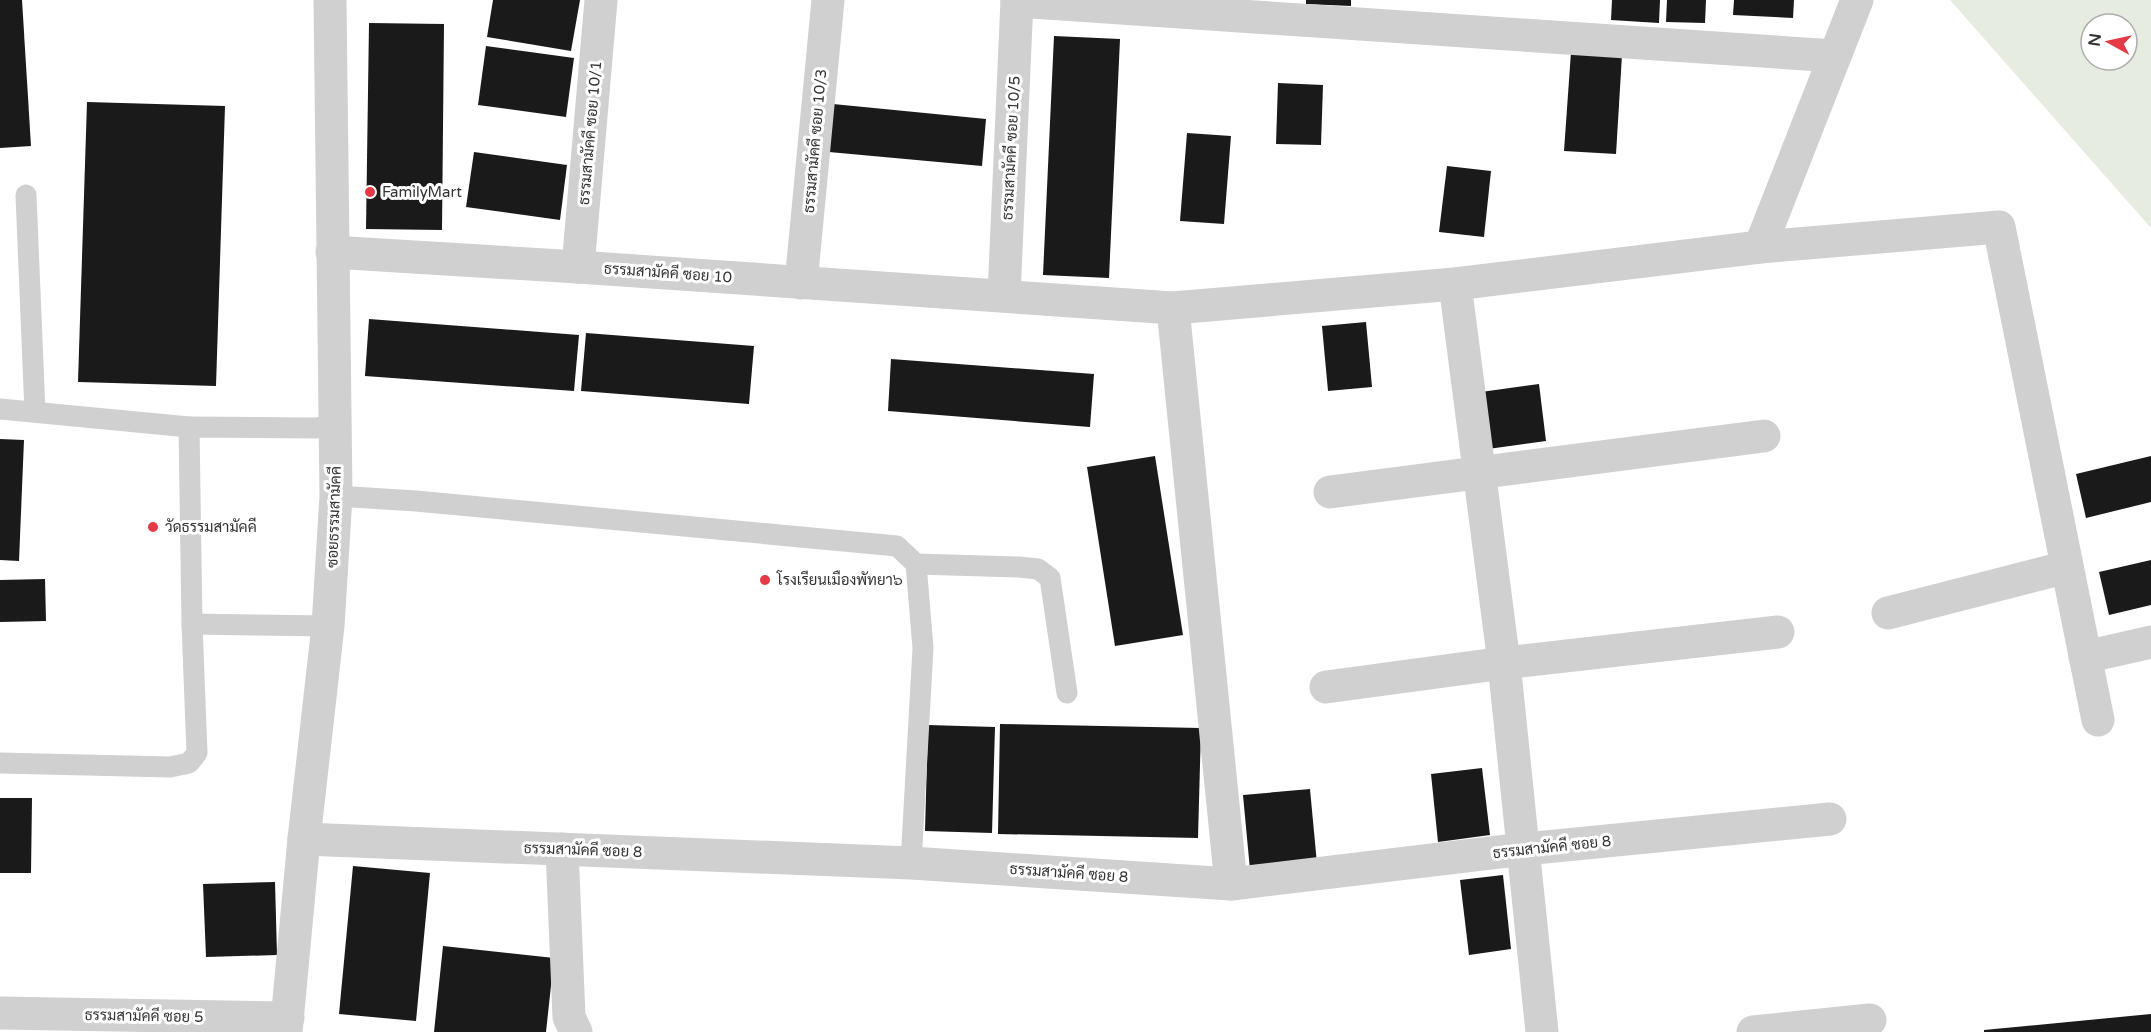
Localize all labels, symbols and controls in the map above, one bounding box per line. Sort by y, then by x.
north arrow [2079,12,2139,72]
text: N [2084,32,2106,48]
street label: ธรรมสามัคคี ซอย 10/1 [574,60,605,206]
street label: ธรรมสามัคคี ซอย 10/3 [799,68,830,214]
street label: ธรรมสามัคคี ซอย 10/5 [997,75,1024,221]
place label: FamilyMart [382,183,462,201]
marker: FamilyMart [363,185,377,199]
street label: ธรรมสามัคคี ซอย 10 [603,259,733,286]
street label: ซอยธรรมสามัคคี [322,466,345,568]
place label: วัดธรรมสามัคคี [165,517,257,536]
marker: วัดธรรมสามัคคี [146,520,160,534]
place label: โรงเรียนเมืองพัทยา๖ [776,570,903,589]
marker: โรงเรียนเมืองพัทยา๖ [758,573,772,587]
street label: ธรรมสามัคคี ซอย 8 [1492,831,1612,862]
street label: ธรรมสามัคคี ซอย 8 [523,838,643,861]
street label: ธรรมสามัคคี ซอย 8 [1009,859,1129,886]
street label: ธรรมสามัคคี ซอย 5 [84,1005,204,1026]

